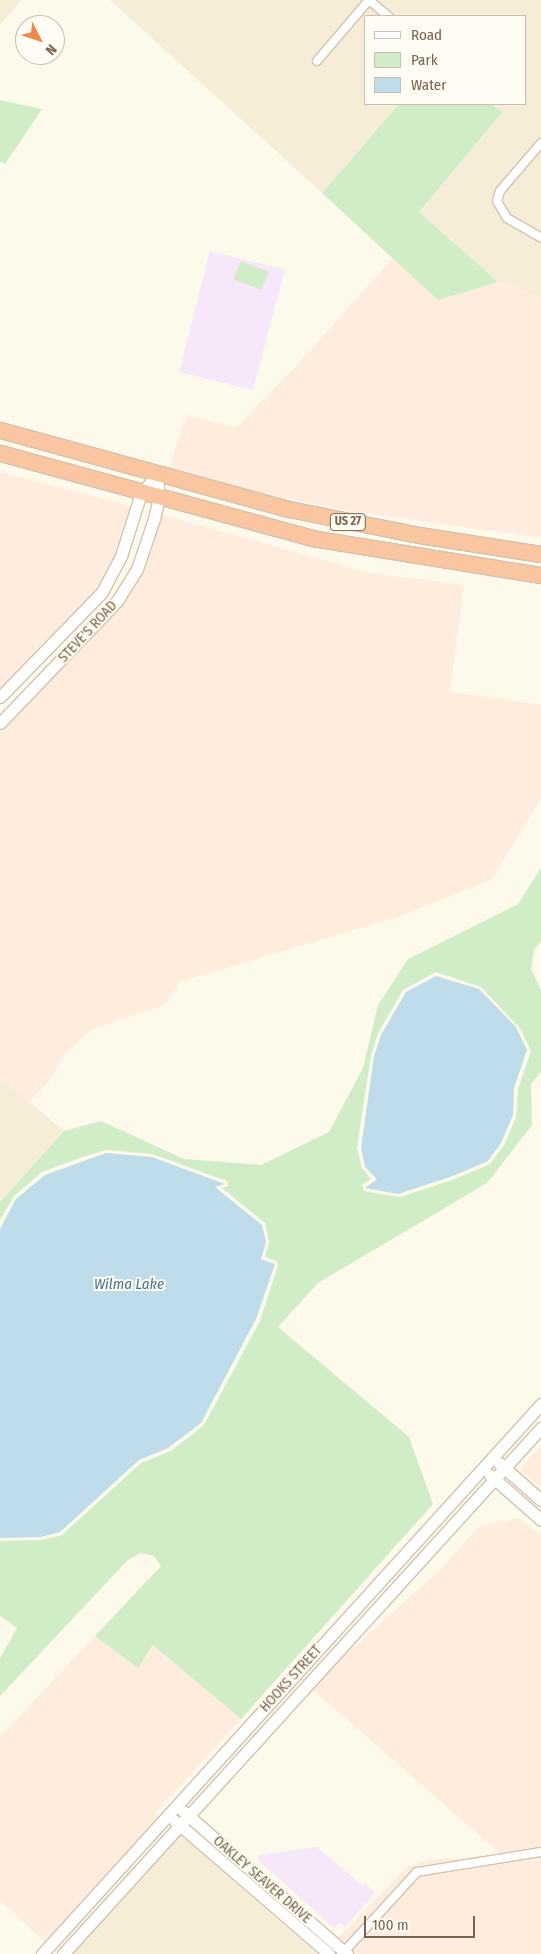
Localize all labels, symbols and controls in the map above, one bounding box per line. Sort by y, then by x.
north arrow [15,15,65,65]
legend [364,15,526,105]
text: Road [411,26,442,44]
text: N [42,41,60,58]
text: Park [411,51,438,69]
text: Water [411,76,446,94]
road number: US 27 [329,512,367,532]
street label: STEVE'S ROAD [55,598,121,666]
water label: Wilma Lake [94,1276,164,1294]
street label: HOOKS STREET [257,1642,325,1716]
street label: OAKLEY SEAVER DRIVE [209,1833,315,1927]
scale bar [366,1906,477,1938]
text: 100 m [372,1916,409,1934]

